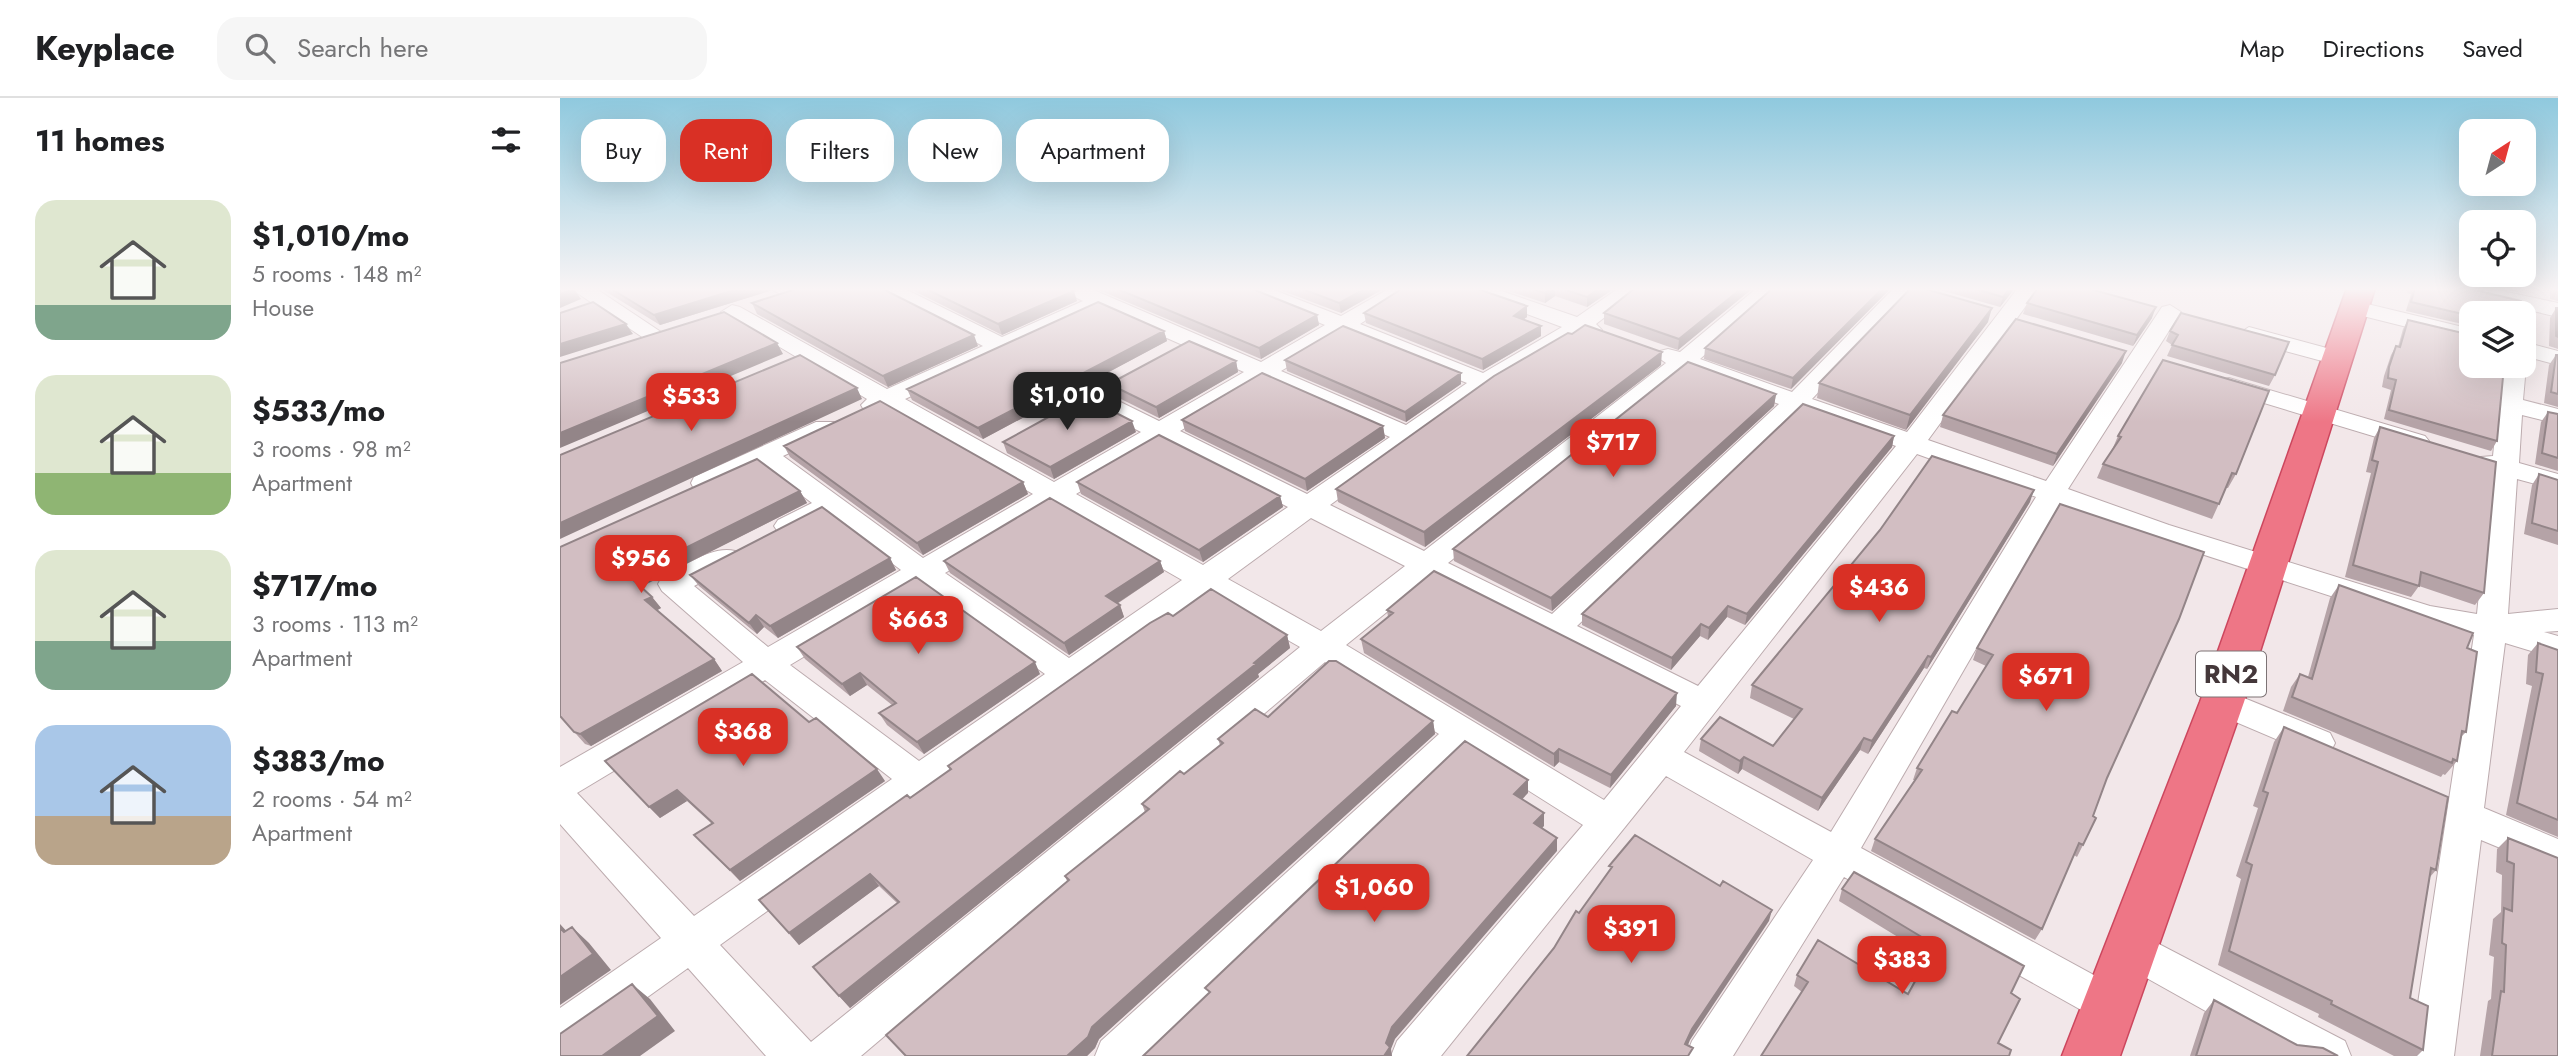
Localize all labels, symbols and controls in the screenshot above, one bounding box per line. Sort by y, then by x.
search box [217,17,707,80]
text: Keyplace [35,25,175,72]
icon: search [241,29,279,67]
text: Search here [297,29,428,67]
text: Map [2240,31,2285,66]
text: Directions [2323,31,2424,66]
text: Saved [2462,31,2523,66]
text: 11 homes [35,119,165,162]
chip: Buy [581,119,666,182]
chip: Rent [680,119,772,182]
chip: Filters [786,119,894,182]
chip: New [908,119,1002,182]
chip: Apartment [1016,119,1169,182]
north arrow [2459,119,2536,196]
map controls [2459,119,2536,378]
icon: filters [487,121,525,159]
button: locate [2459,210,2536,287]
text: $1,010/mo [252,214,409,257]
icon: home [91,228,175,312]
text: 5 rooms · 148 m² [252,257,422,291]
text: House [252,291,314,325]
button: layers [2459,301,2536,378]
pin: $1,010 [1010,372,1124,432]
pin: $533 [650,374,732,433]
text: $1,010 [1029,378,1105,412]
text: $533 [662,379,720,413]
text: $533/mo [252,389,385,432]
icon: home [91,403,175,487]
pin: $717 [1572,420,1654,479]
text: $717 [1586,425,1640,459]
text: 3 rooms · 98 m² [252,432,411,466]
text: Apartment [252,466,352,500]
pin: $956 [600,536,682,595]
text: $956 [611,541,671,575]
text: $717/mo [252,564,378,607]
pin: $436 [1838,564,1920,624]
text: $436 [1849,570,1909,604]
icon: home [91,578,175,662]
pin: $663 [877,596,959,656]
text: $663 [888,602,948,636]
text: 3 rooms · 113 m² [252,607,418,641]
text: Apartment [252,641,352,675]
road number: RN2 [2196,652,2266,696]
pin: $671 [2005,654,2087,713]
text: $671 [2018,659,2074,693]
pin: $368 [702,708,784,768]
text: $368 [714,714,772,748]
text: $383/mo [252,739,385,782]
icon: home [91,753,175,837]
text: 2 rooms · 54 m² [252,782,412,816]
text: Apartment [252,816,352,850]
pin: $1,060 [1317,864,1431,924]
text: $1,060 [1334,870,1414,904]
pin: $391 [1590,906,1672,965]
text: $391 [1603,911,1659,945]
pin: $383 [1861,936,1943,996]
text: $383 [1873,942,1931,976]

